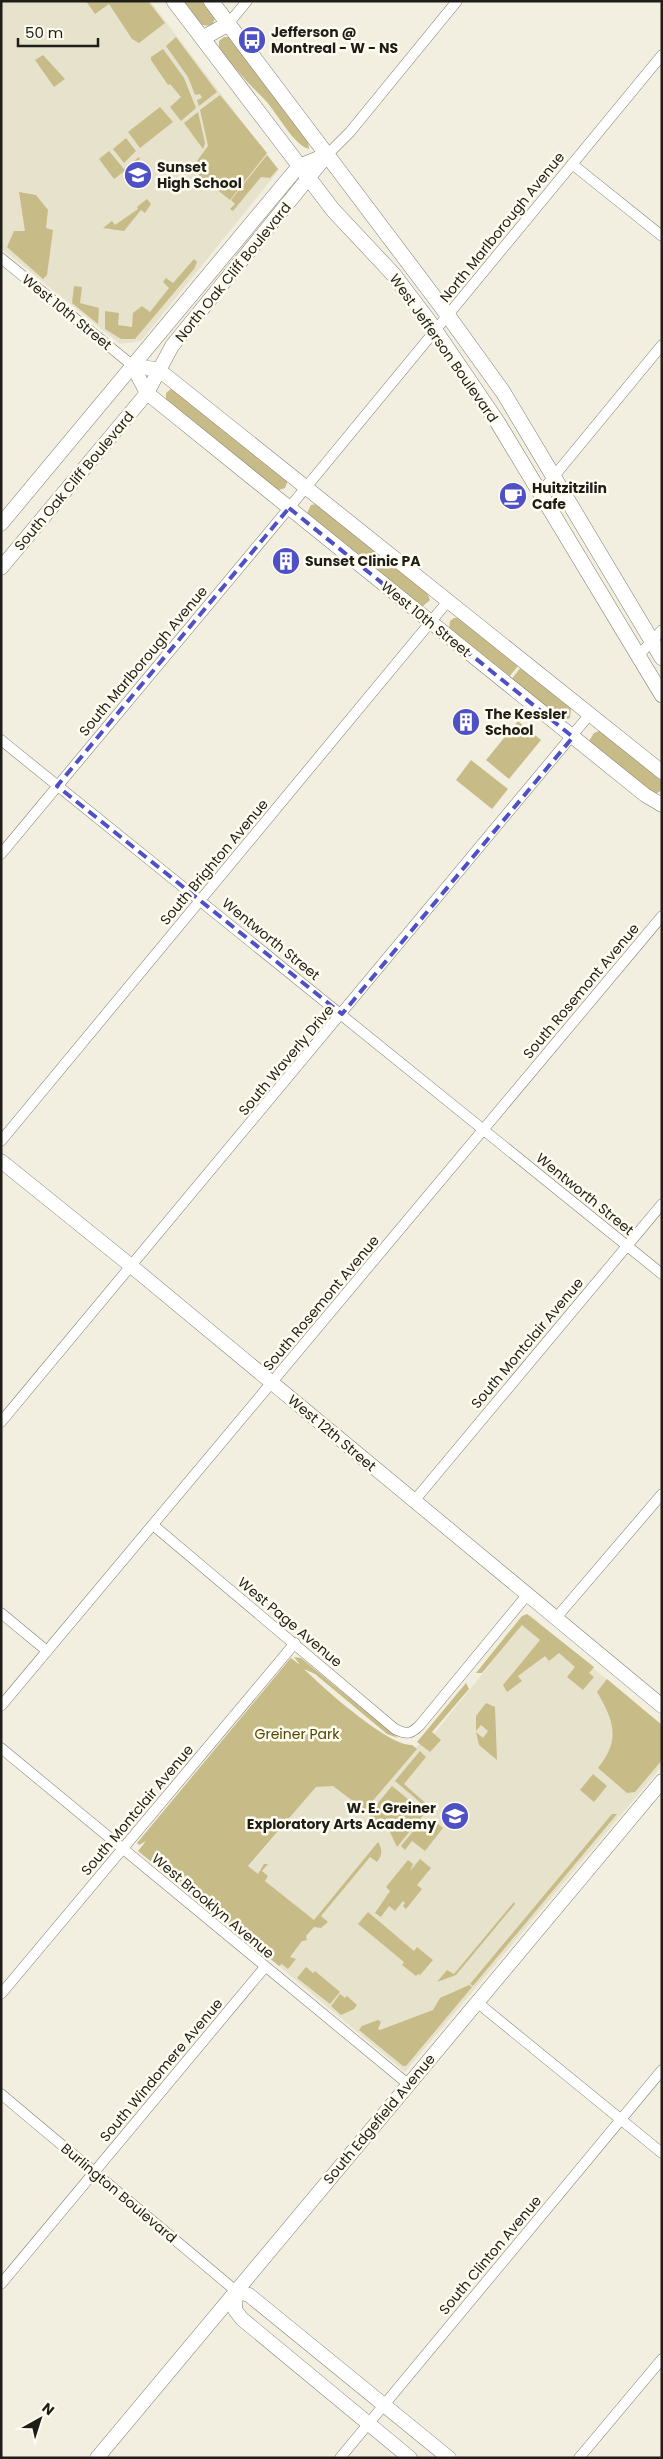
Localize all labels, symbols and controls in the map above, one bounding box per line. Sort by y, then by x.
scale bar [18,15,98,47]
text: 50 m [25,22,63,43]
place label: Jefferson @ Montreal - W - NS [271,22,399,58]
bus stop icon: Jefferson @ Montreal - W - NS [237,25,267,55]
street label: North Marlborough Avenue [435,147,569,306]
place label: Sunset High School [157,157,242,193]
school or university icon: Sunset High School [123,160,153,190]
street label: North Oak Cliff Boulevard [170,198,296,346]
street label: West 10th Street [18,269,116,355]
street label: West Jefferson Boulevard [385,270,503,426]
street label: South Oak Cliff Boulevard [10,407,138,555]
place label: Huitzitzilin Cafe [532,478,607,514]
cafe icon: Huitzitzilin Cafe [498,481,528,511]
building icon: Sunset Clinic PA [271,546,301,576]
place label: Sunset Clinic PA [305,551,421,571]
street label: West 10th Street [377,576,475,662]
street label: South Marlborough Avenue [74,581,212,740]
place label: The Kessler School [485,704,567,740]
building icon: The Kessler School [451,707,481,737]
street label: South Brighton Avenue [155,794,273,929]
street label: Wentworth Street [218,893,324,985]
street label: South Rosemont Avenue [518,919,644,1063]
street label: South Waverly Drive [234,1000,339,1120]
street label: Wentworth Street [532,1148,638,1240]
street label: South Rosemont Avenue [258,1231,384,1375]
street label: South Montclair Avenue [466,1273,588,1413]
street label: West 12th Street [284,1390,380,1476]
street label: West Page Avenue [234,1572,347,1672]
park label: Greiner Park [255,1724,340,1744]
street label: South Montclair Avenue [76,1740,198,1880]
place label: W. E. Greiner Exploratory Arts Academy [247,1798,436,1834]
school or university icon: W. E. Greiner Exploratory Arts Academy [440,1801,470,1831]
street label: West Brooklyn Avenue [148,1849,279,1963]
street label: South Windomere Avenue [95,1994,227,2146]
street label: South Edgefield Avenue [318,2049,440,2189]
street label: Burlington Boulevard [57,2139,181,2247]
street label: South Clinton Avenue [434,2191,546,2319]
north arrow [15,2394,65,2444]
text: N [38,2398,59,2420]

